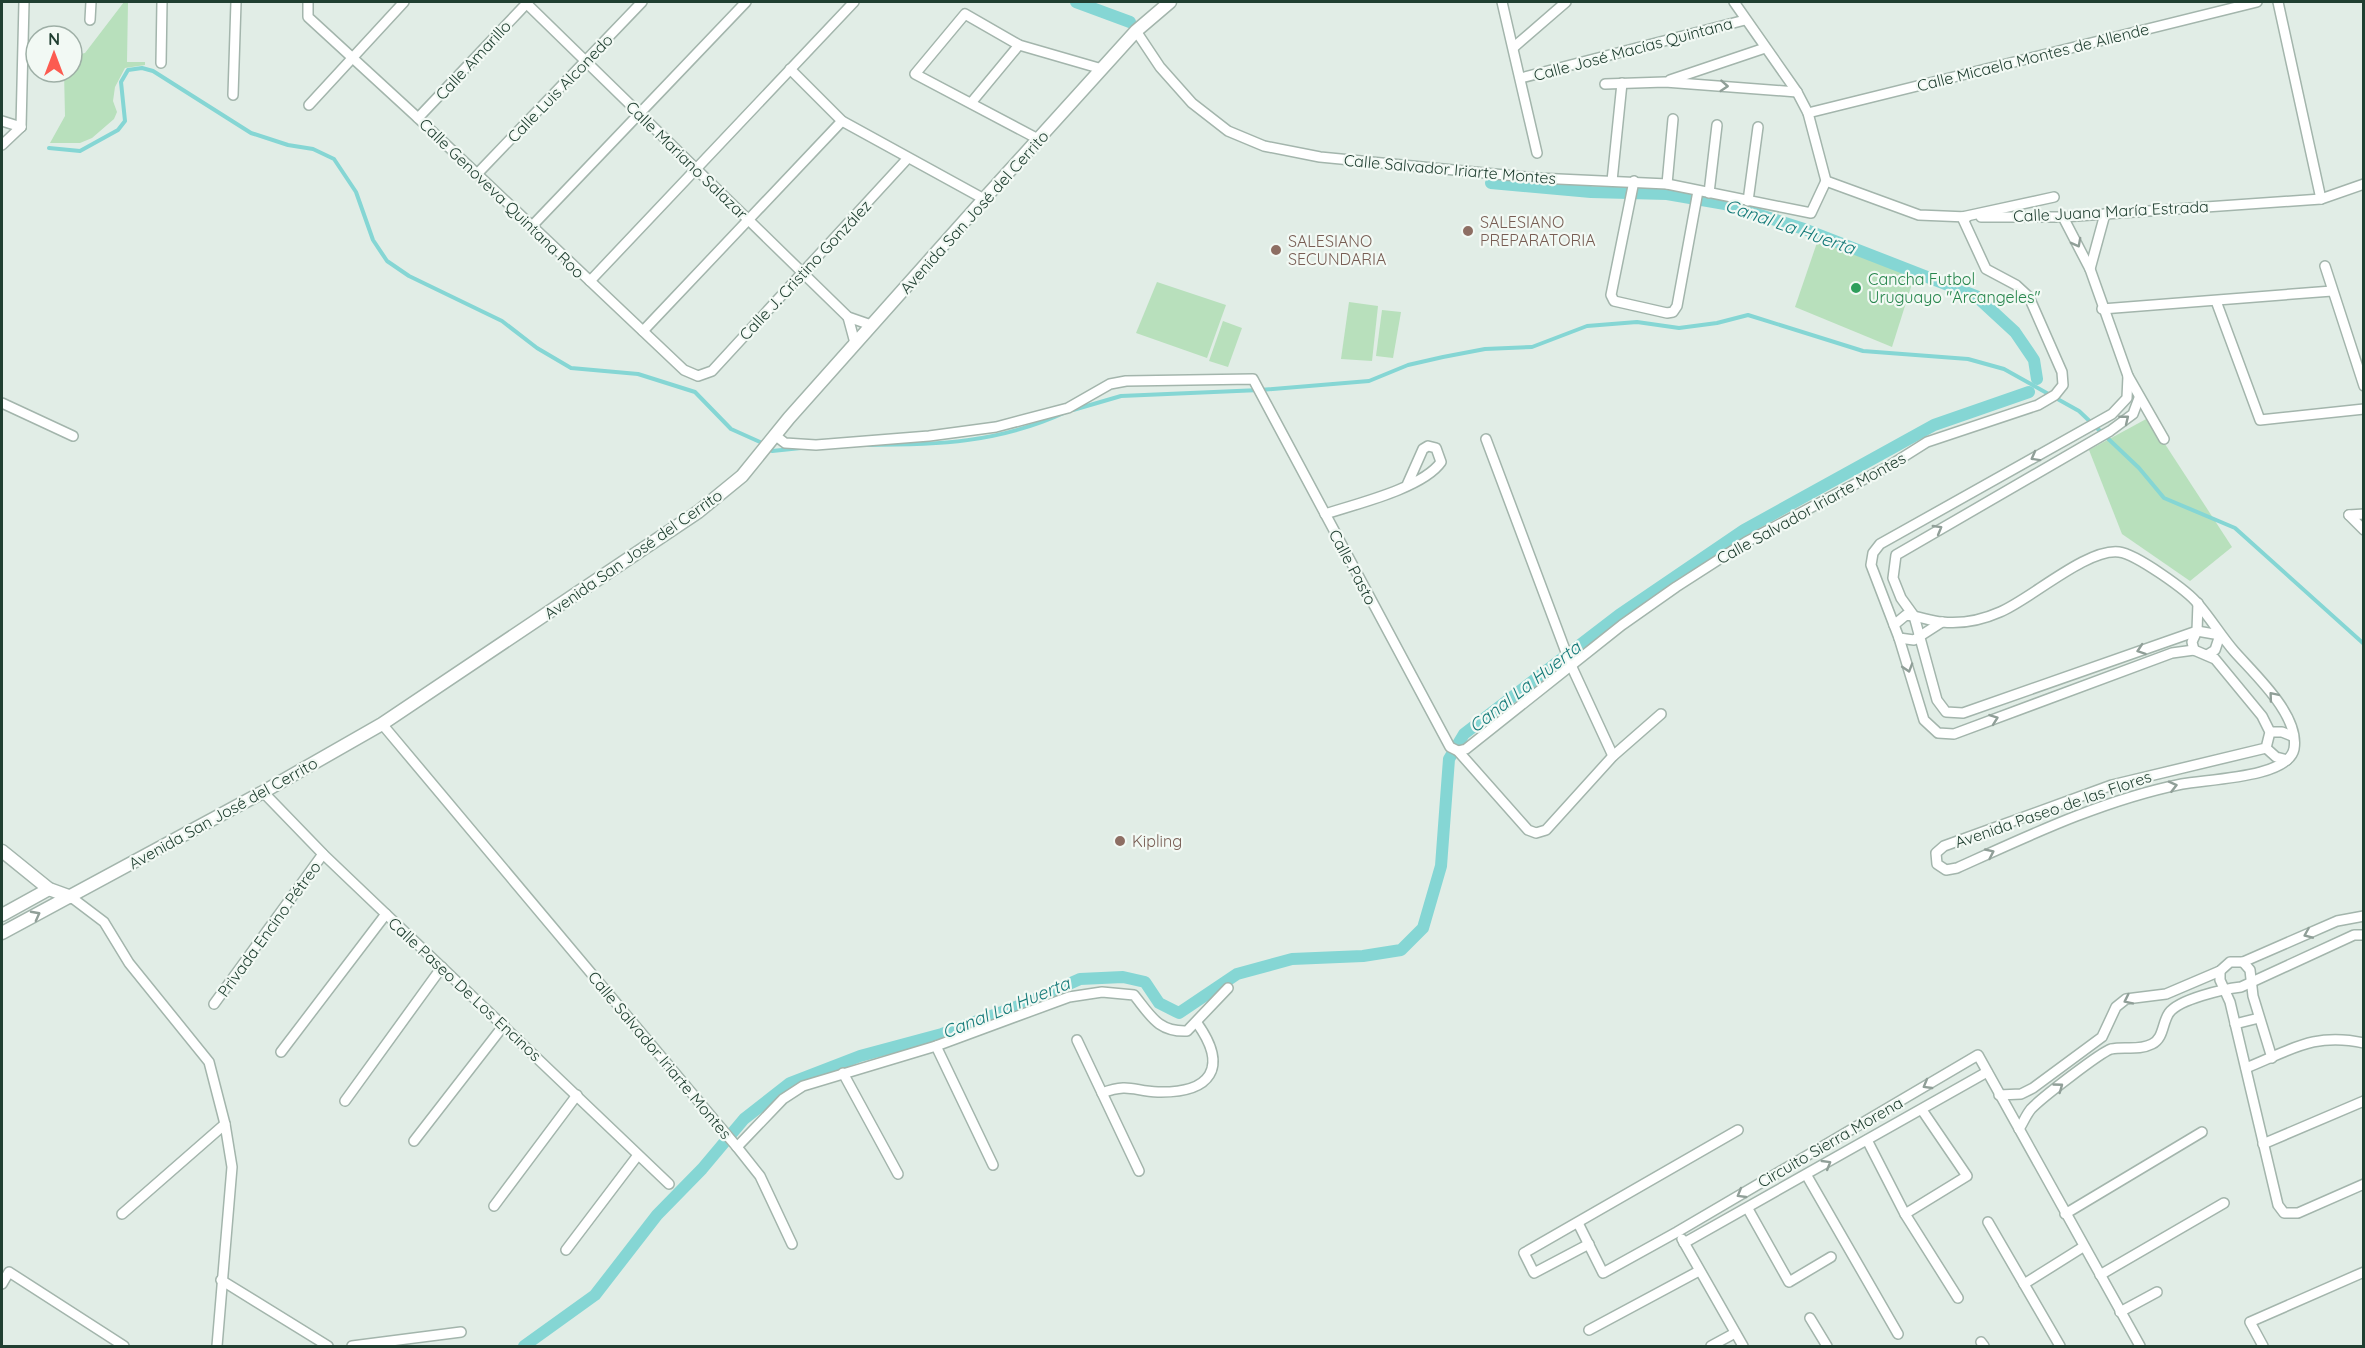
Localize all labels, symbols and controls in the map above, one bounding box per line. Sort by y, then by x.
street label: Calle José Macías Quintana [1531,13,1735,85]
street label: Calle Amarillo [431,16,515,104]
street label: Calle Micaela Montes de Allende [1915,18,2151,96]
north arrow [24,24,84,84]
text: N [48,29,60,49]
street label: Calle Luis Alconedo [503,30,617,146]
one-way arrow [1719,80,1728,93]
street label: Calle Mariano Salazar [622,97,752,223]
street label: Calle Genoveva Quintana Roo [415,114,589,282]
street label: Avenida San José del Cerrito [895,126,1053,298]
street label: Calle Salvador Iriarte Montes [1343,150,1557,188]
water label: Canal La Huerta [1722,194,1859,260]
street label: Calle J. Cristino González [735,196,875,344]
street label: Calle Juana María Estrada [2013,196,2209,226]
place label: SALESIANO PREPARATORIA [1480,212,1596,250]
marker: SALESIANO PREPARATORIA [1461,224,1475,238]
place label: SALESIANO SECUNDARIA [1288,231,1386,269]
one-way arrow [2070,236,2081,247]
marker: SALESIANO SECUNDARIA [1269,243,1283,257]
place label: Cancha Futbol Uruguayo "Arcangeles" [1868,269,2041,307]
marker: Cancha Futbol Uruguayo "Arcangeles" [1849,281,1863,295]
one-way arrow [2118,415,2129,426]
street label: Calle Salvador Iriarte Montes [1713,448,1909,568]
one-way arrow [2031,450,2042,461]
street label: Avenida San José del Cerrito [540,485,726,623]
one-way arrow [1932,525,1943,536]
street label: Calle Pasto [1325,526,1381,608]
water label: Canal La Huerta [1464,635,1586,737]
one-way arrow [2137,643,2147,656]
one-way arrow [1901,662,1913,673]
one-way arrow [2270,692,2281,703]
one-way arrow [1987,714,1998,726]
street label: Avenida San José del Cerrito [125,753,321,873]
street label: Avenida Paseo de las Flores [1952,766,2154,852]
one-way arrow [2168,781,2178,794]
place label: Kipling [1132,831,1182,851]
marker: Kipling [1113,834,1127,848]
one-way arrow [1984,848,1995,860]
street label: Privada Encino Pétreo [213,857,325,1001]
one-way arrow [30,911,40,922]
street label: Calle Paseo De Los Encinos [384,913,546,1065]
one-way arrow [2303,926,2314,938]
street label: Calle Salvador Iriarte Montes [584,967,736,1143]
water label: Canal La Huerta [939,971,1074,1044]
one-way arrow [2124,993,2135,1005]
one-way arrow [1923,1077,1933,1089]
one-way arrow [2052,1083,2063,1094]
street label: Circuito Sierra Morena [1754,1092,1906,1192]
one-way arrow [1821,1159,1831,1171]
one-way arrow [1737,1186,1747,1198]

